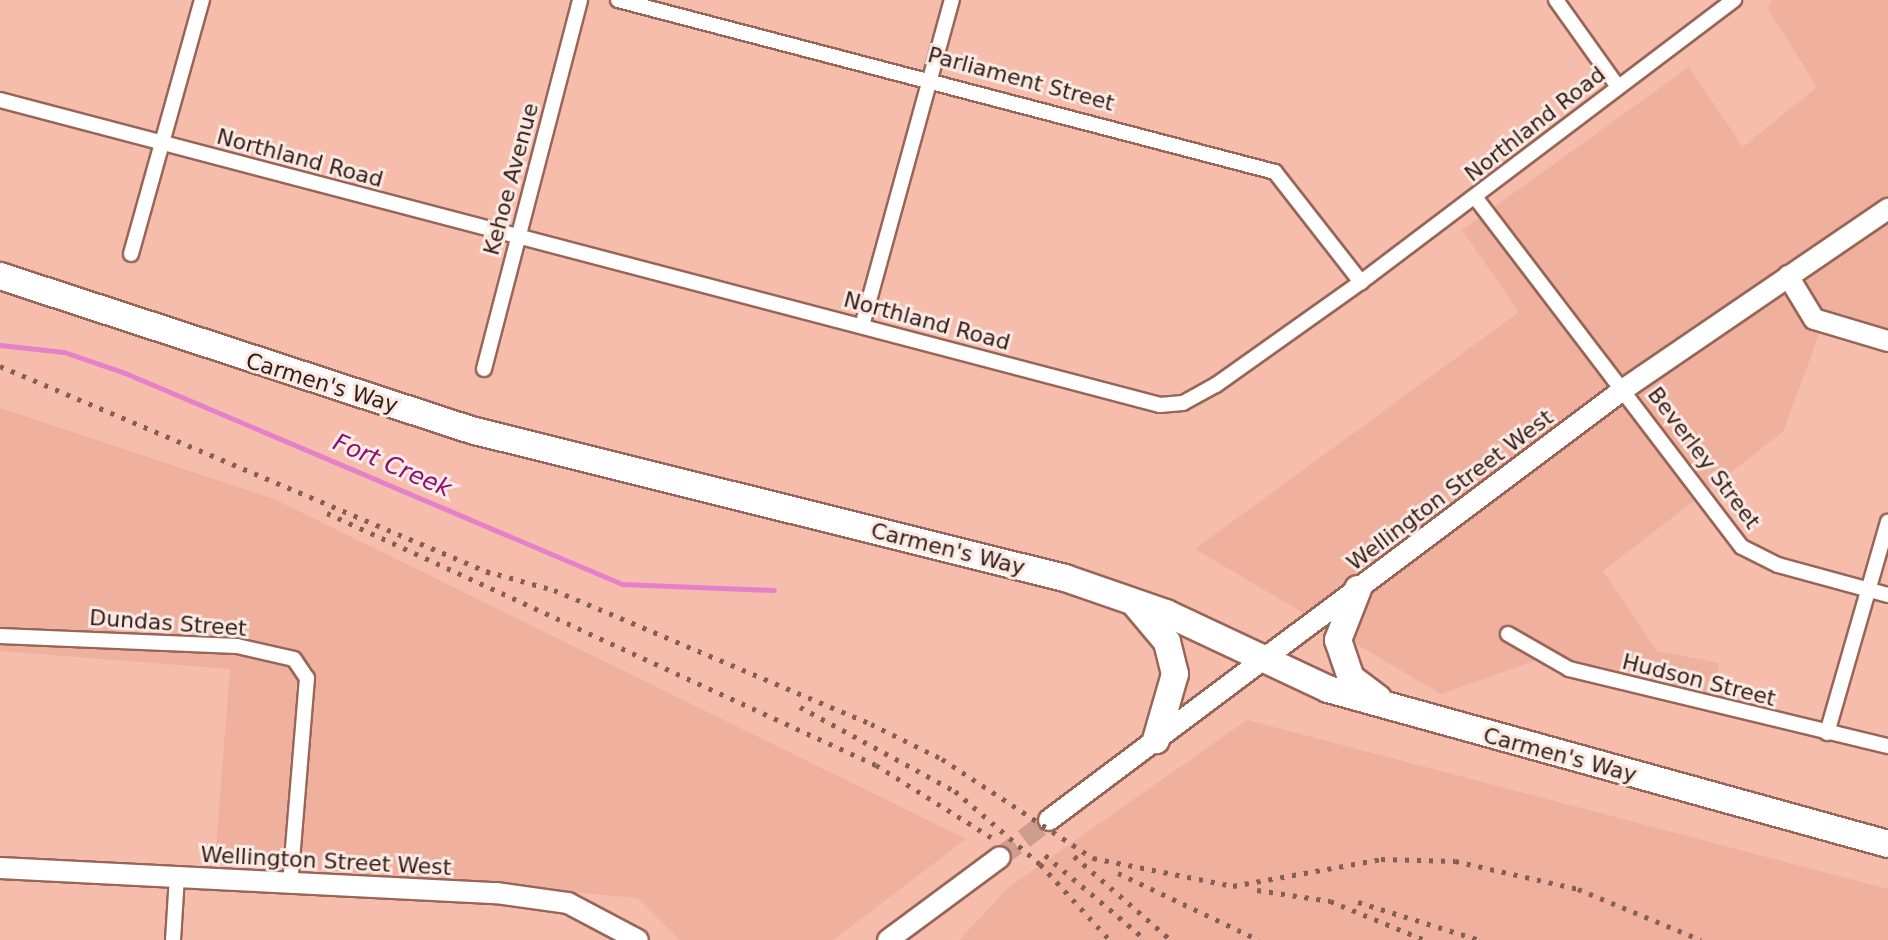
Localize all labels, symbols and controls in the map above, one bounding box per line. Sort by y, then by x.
street label: Parliament Street [925,41,1117,117]
street label: Northland Road [1459,61,1611,187]
street label: Kehoe Avenue [478,100,544,258]
street label: Northland Road [214,123,386,193]
street label: Northland Road [841,286,1013,356]
street label: Carmen's Way [243,347,401,419]
street label: Beverley Street [1642,382,1766,534]
street label: Wellington Street West [1342,404,1558,576]
water label: Fort Creek [329,428,455,504]
street label: Carmen's Way [868,517,1028,581]
street label: Dundas Street [88,604,248,642]
street label: Hudson Street [1620,648,1778,712]
street label: Carmen's Way [1480,722,1640,788]
street label: Wellington Street West [200,841,452,881]

